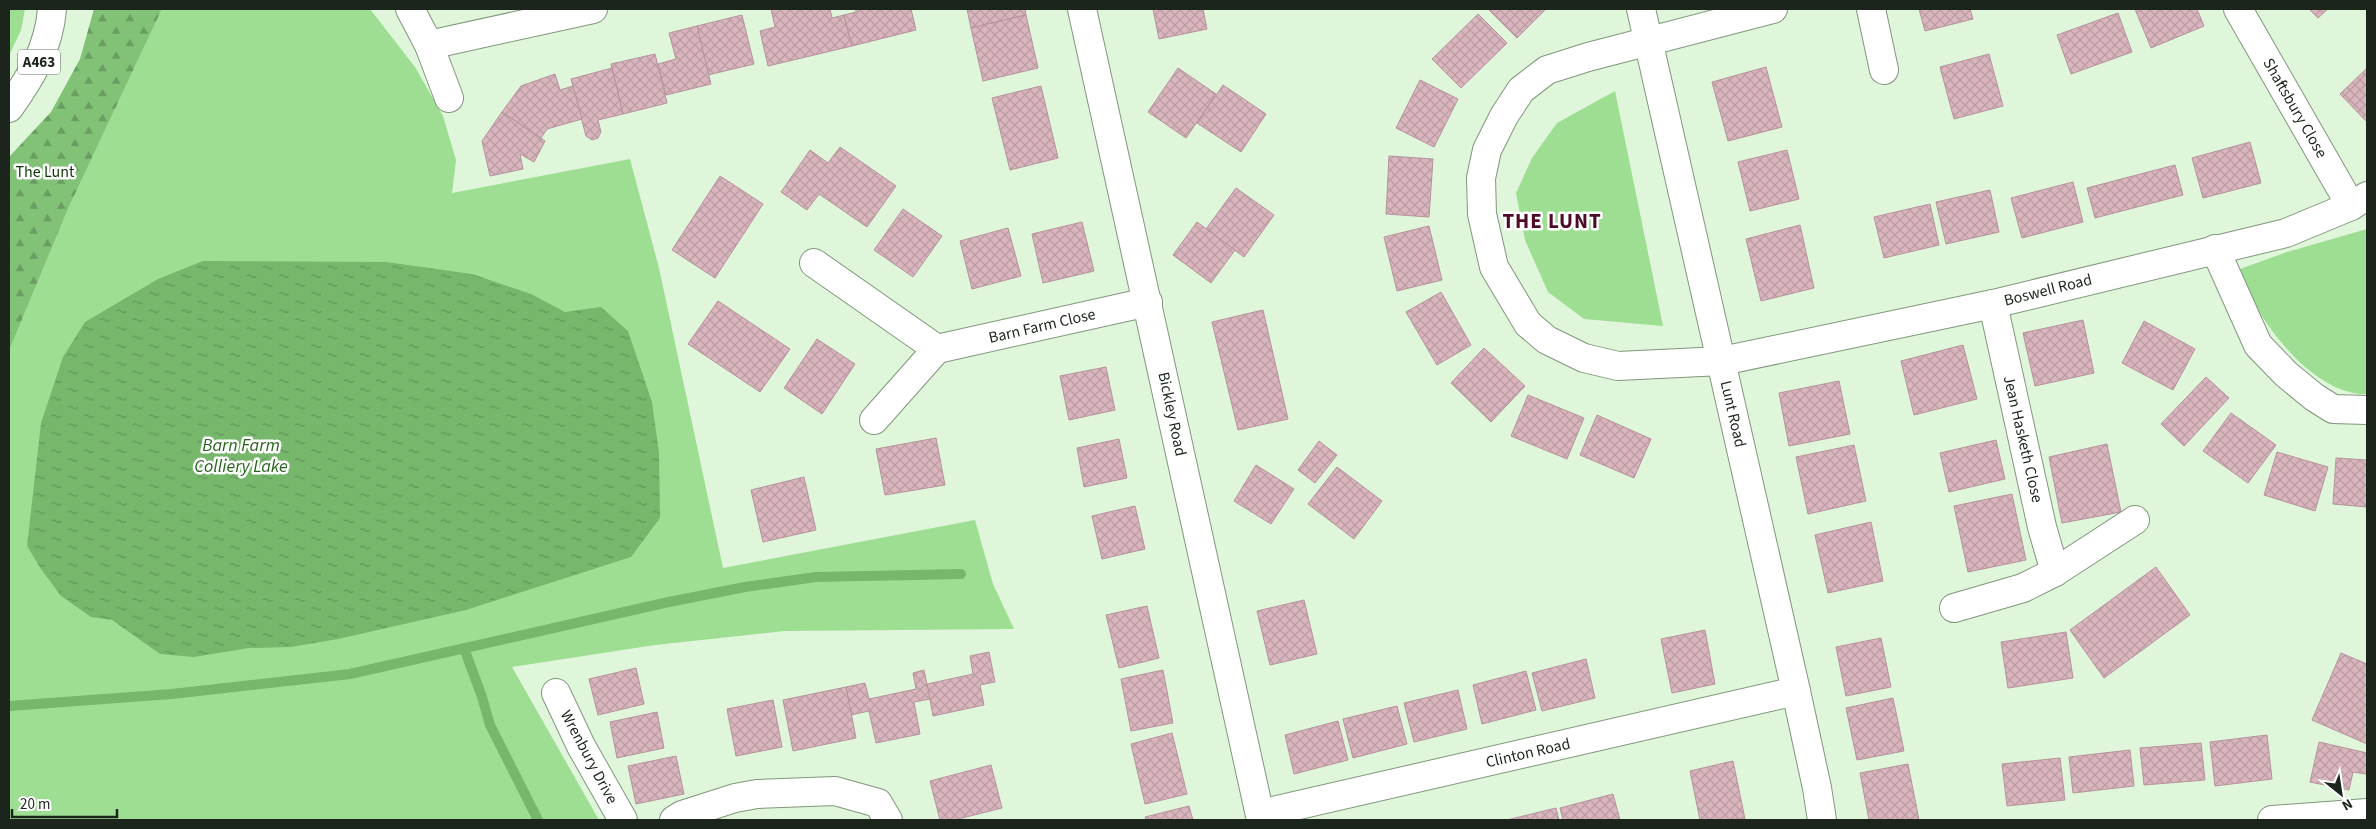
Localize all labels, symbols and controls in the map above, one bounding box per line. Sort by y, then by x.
road number: A463 [18,50,60,74]
street label: Shaftsbury Close [2257,54,2333,162]
park label: The Lunt [16,161,75,183]
district label: THE LUNT [1502,206,1602,236]
street label: Boswell Road [2002,268,2094,312]
street label: Barn Farm Close [986,303,1098,349]
street label: Bickley Road [1152,370,1192,458]
street label: Jean Hasketh Close [1998,373,2048,505]
street label: Lunt Road [1715,378,1751,450]
water label: Barn Farm Colliery Lake [194,433,288,479]
street label: Wrenbury Drive [555,706,623,808]
street label: Clinton Road [1484,733,1572,773]
north arrow [2316,769,2366,819]
scale bar [12,786,118,818]
text: N [2338,793,2356,815]
text: 20 m [20,794,50,815]

